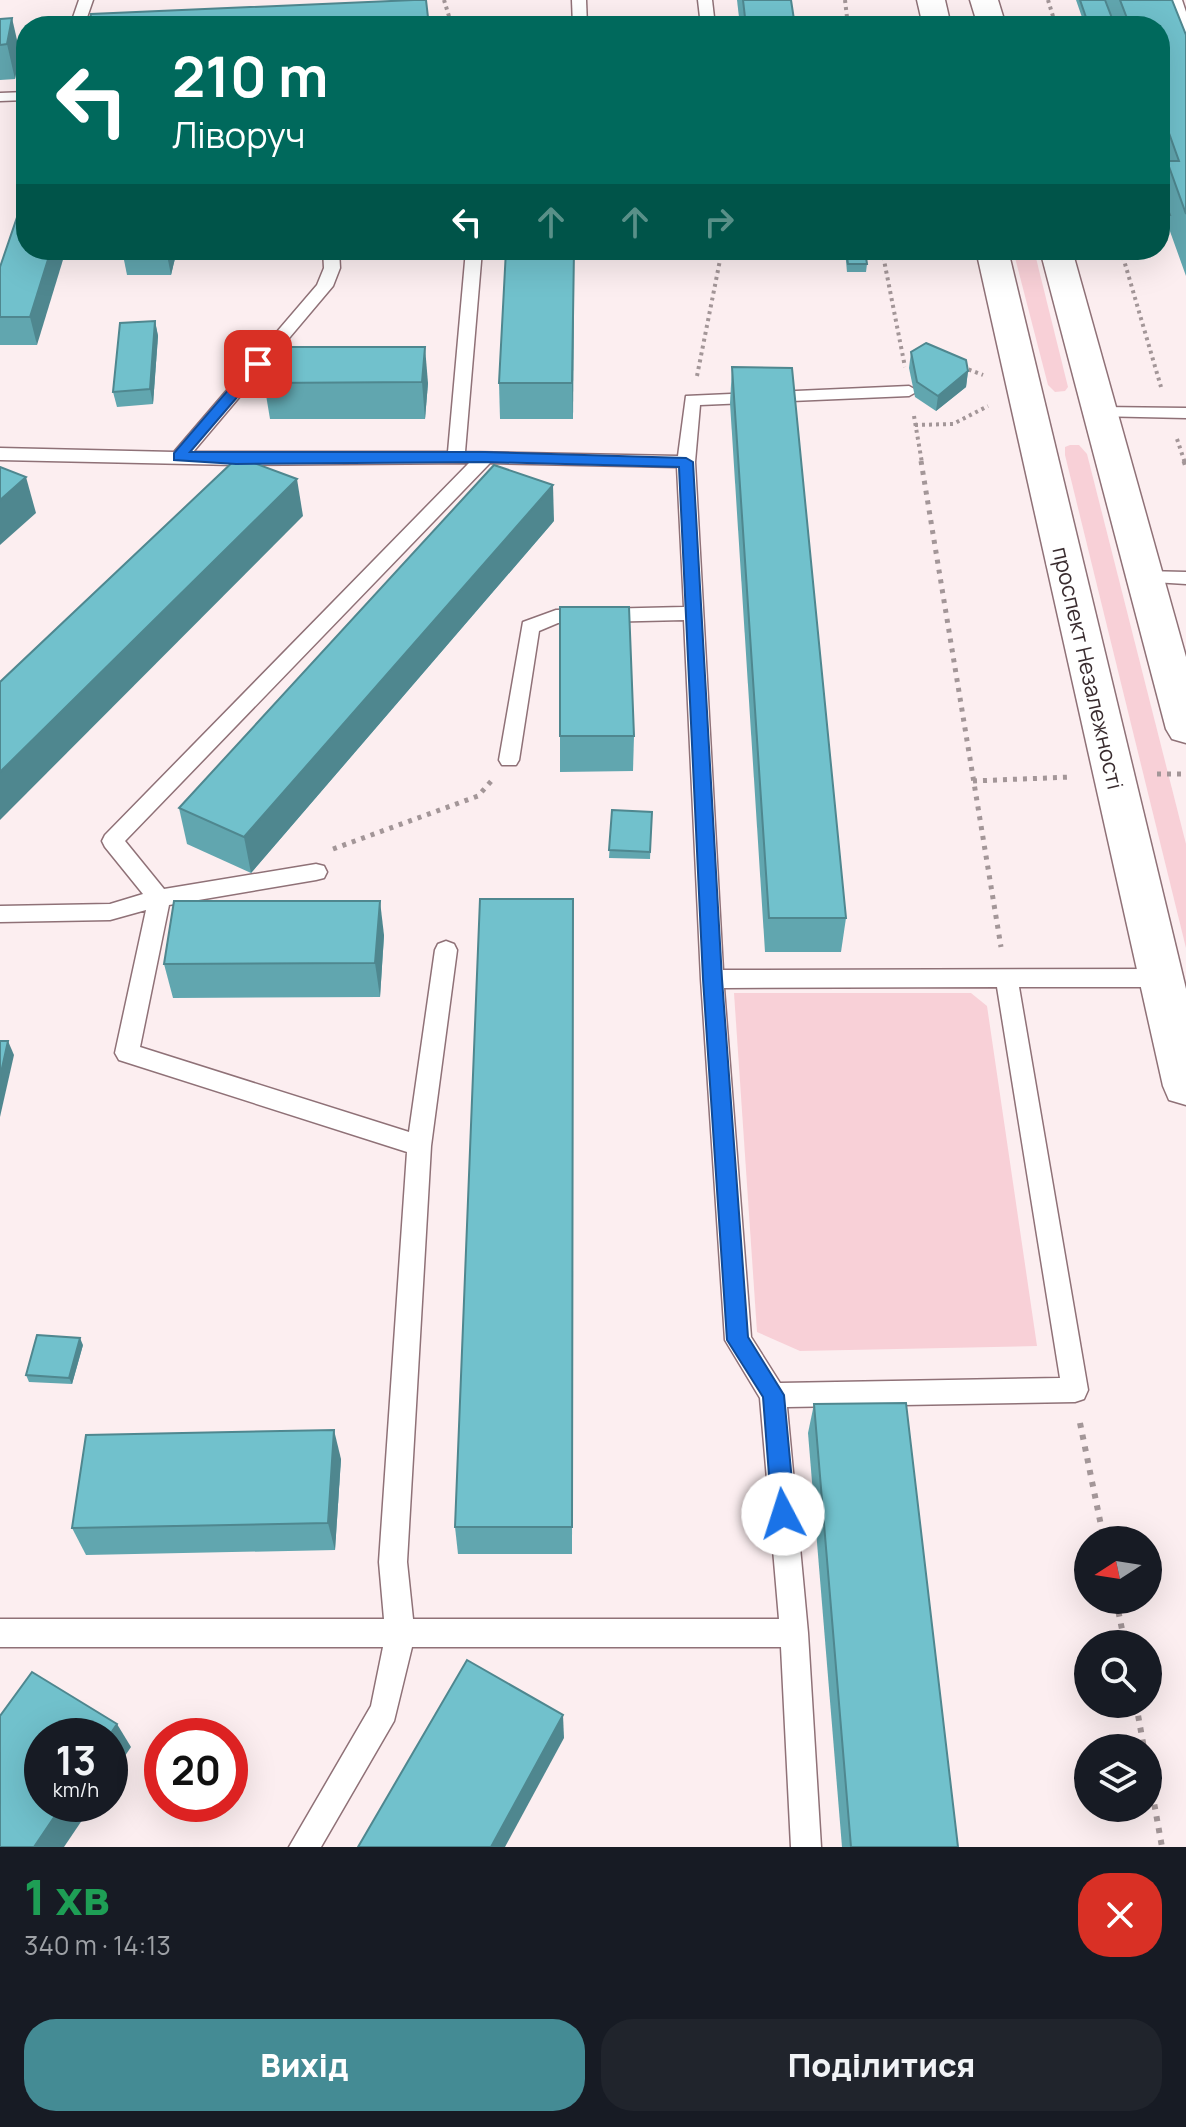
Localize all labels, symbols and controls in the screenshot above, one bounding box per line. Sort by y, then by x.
text: 210 m [172,37,328,114]
icon: left [40,48,144,152]
text: Ліворуч [172,110,305,159]
icon: left [445,200,489,244]
icon: ahead [529,200,573,244]
icon: ahead [613,200,657,244]
icon: right [697,200,741,244]
pin [224,330,292,398]
icon: arrive [236,342,280,386]
street label: проспект Незалежності [1045,544,1131,792]
position arrow [741,1472,825,1556]
north arrow [1074,1526,1162,1614]
map controls [1074,1526,1162,1822]
button: search [1074,1630,1162,1718]
speed limit sign: 20 [144,1718,248,1822]
text: 13 [56,1732,96,1787]
button: layers [1074,1734,1162,1822]
text: km/h [53,1776,99,1803]
text: 1 хв [24,1864,110,1929]
button: close [1078,1873,1162,1957]
text: 340 m · 14:13 [24,1927,171,1963]
button: Вихід [24,2019,585,2111]
button: Поділитися [601,2019,1162,2111]

